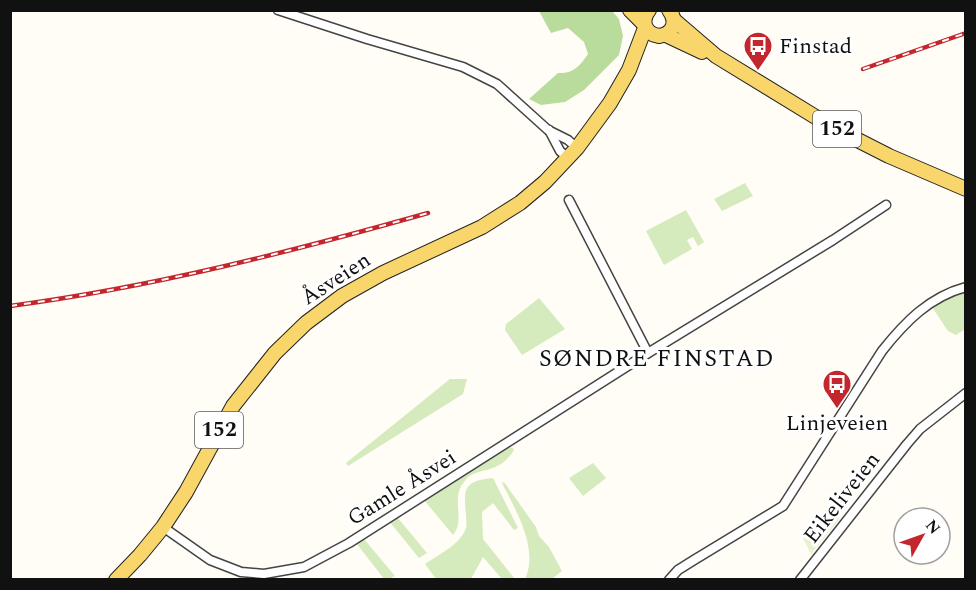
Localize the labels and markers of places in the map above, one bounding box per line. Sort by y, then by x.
bus stop icon: Finstad [742,30,774,72]
place label: Finstad [779,30,852,63]
bus stop icon: Linjeveien [821,368,853,410]
place label: Linjeveien [786,407,888,440]

